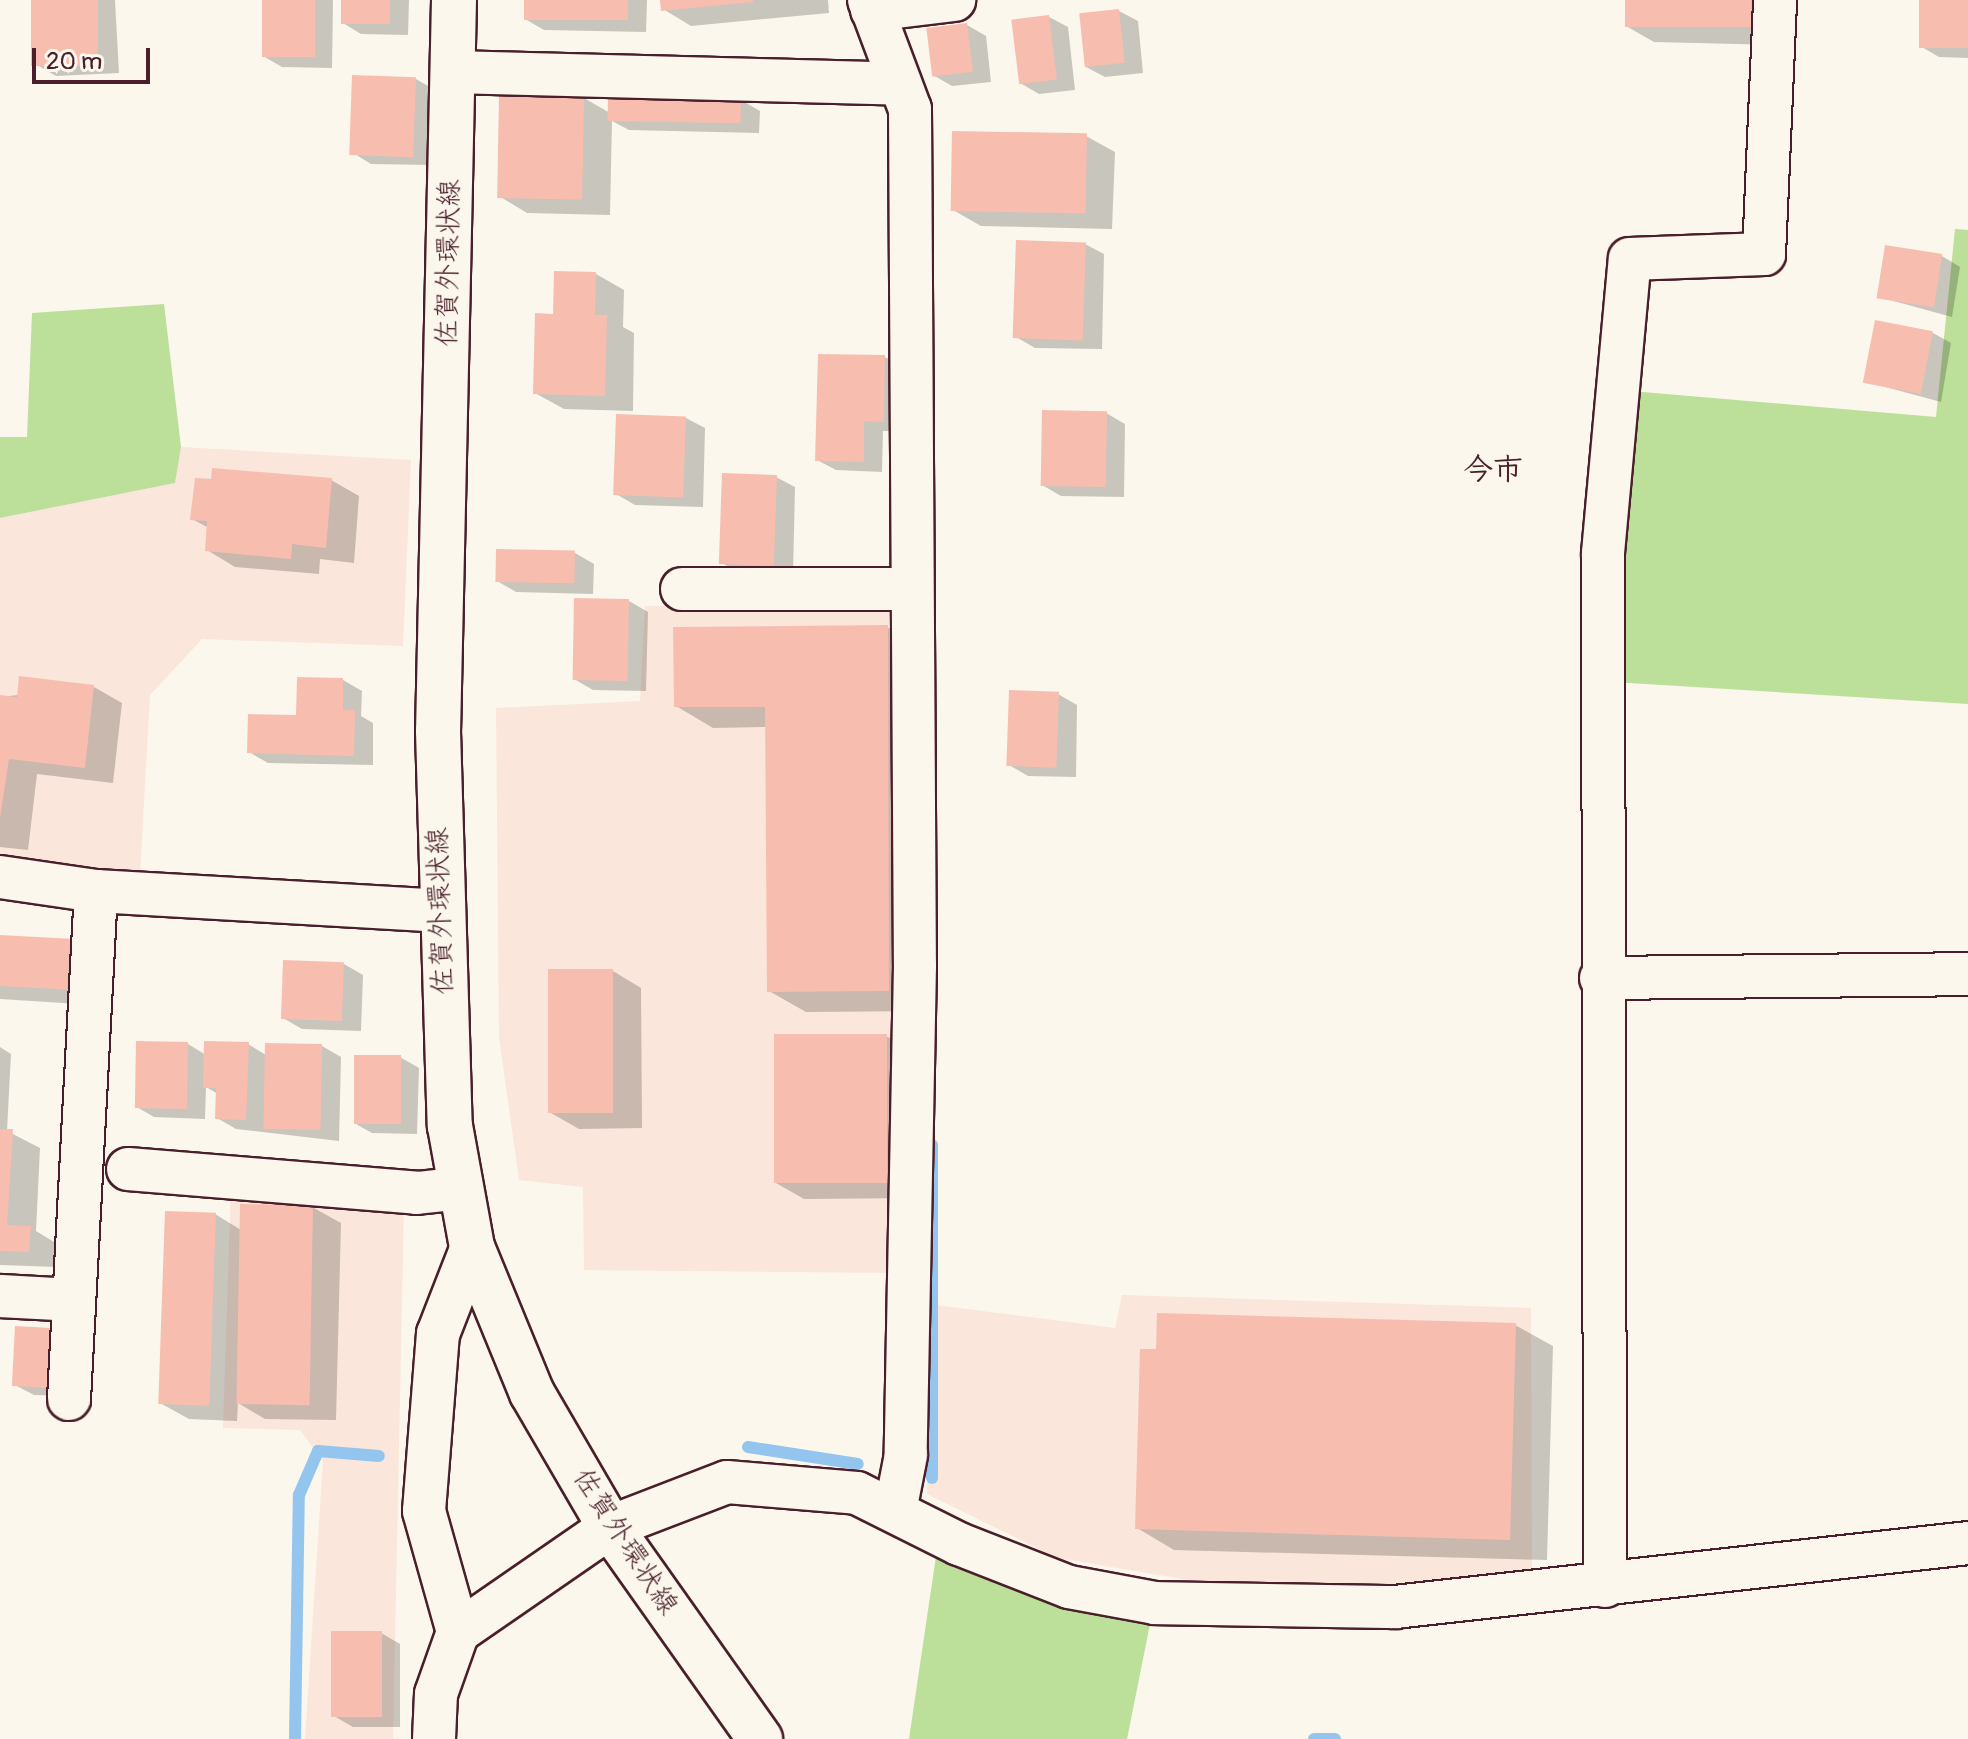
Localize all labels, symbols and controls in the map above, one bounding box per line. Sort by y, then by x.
scale bar [36,32,154,82]
text: 20 m [46,47,102,76]
street label: 佐賀外環状線 [431,179,467,347]
district label: 今市 [1463,452,1523,488]
street label: 佐賀外環状線 [421,826,461,996]
street label: 佐賀外環状線 [565,1462,685,1622]

